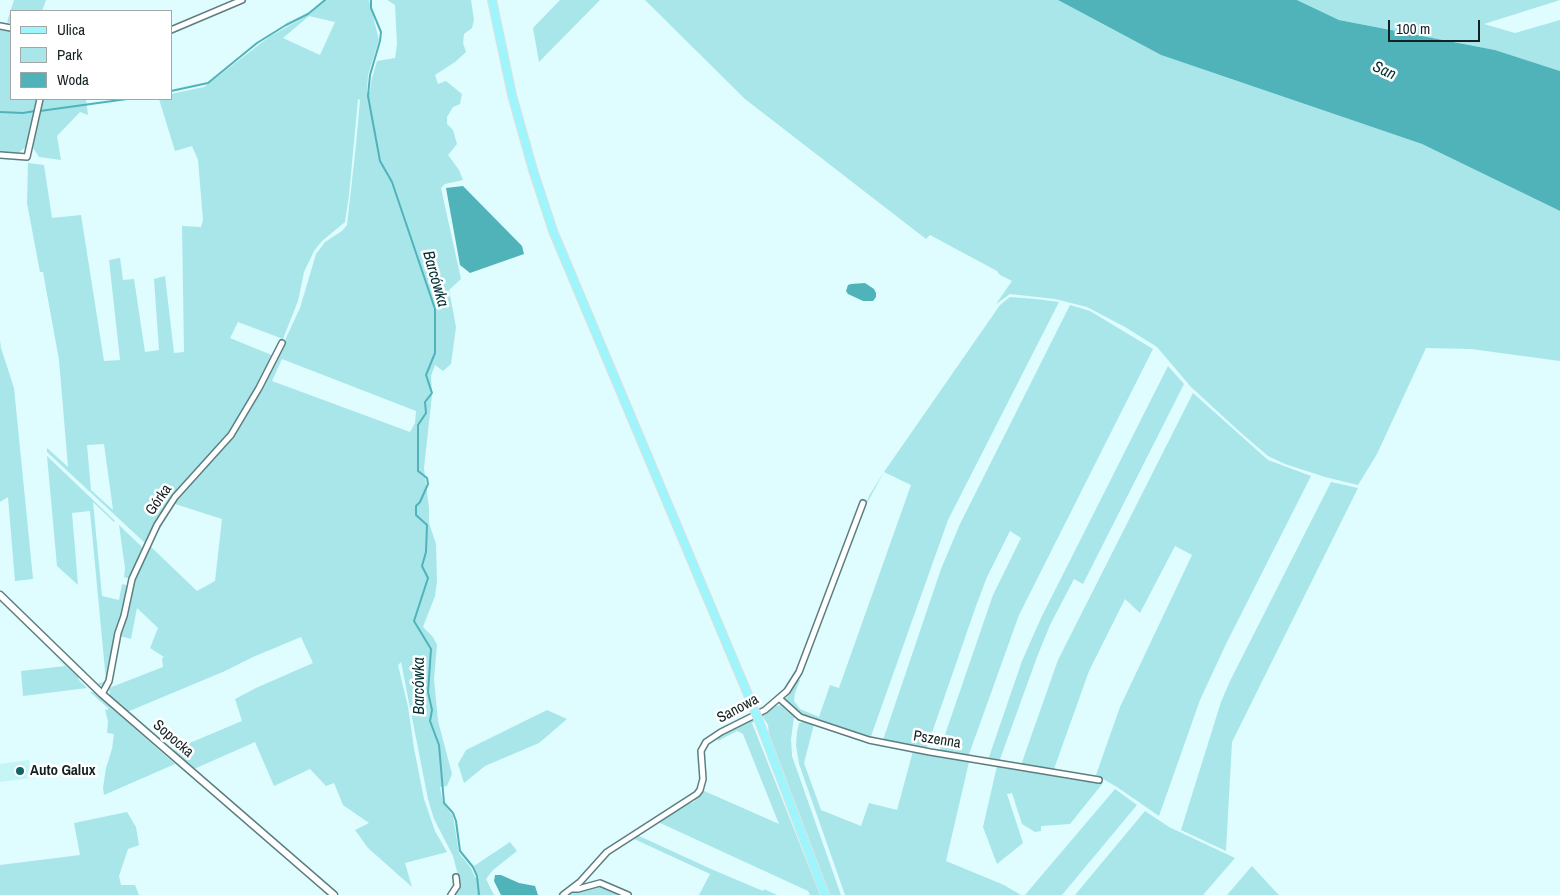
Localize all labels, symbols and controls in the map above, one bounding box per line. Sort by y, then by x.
legend [10,10,172,100]
scale bar [1390,10,1482,42]
text: 100 m [1396,18,1430,39]
text: Ulica [57,19,85,40]
text: Park [57,44,82,65]
water label: San [1369,57,1399,85]
text: Woda [57,69,89,90]
water label: Barcówka [418,249,452,309]
street label: Górka [142,481,176,519]
water label: Barcówka [410,657,430,715]
street label: Sanowa [714,691,762,727]
street label: Sopocka [149,717,197,761]
street label: Pszenna [912,727,962,753]
place label: Auto Galux [30,762,96,780]
marker: Auto Galux [14,765,26,777]

